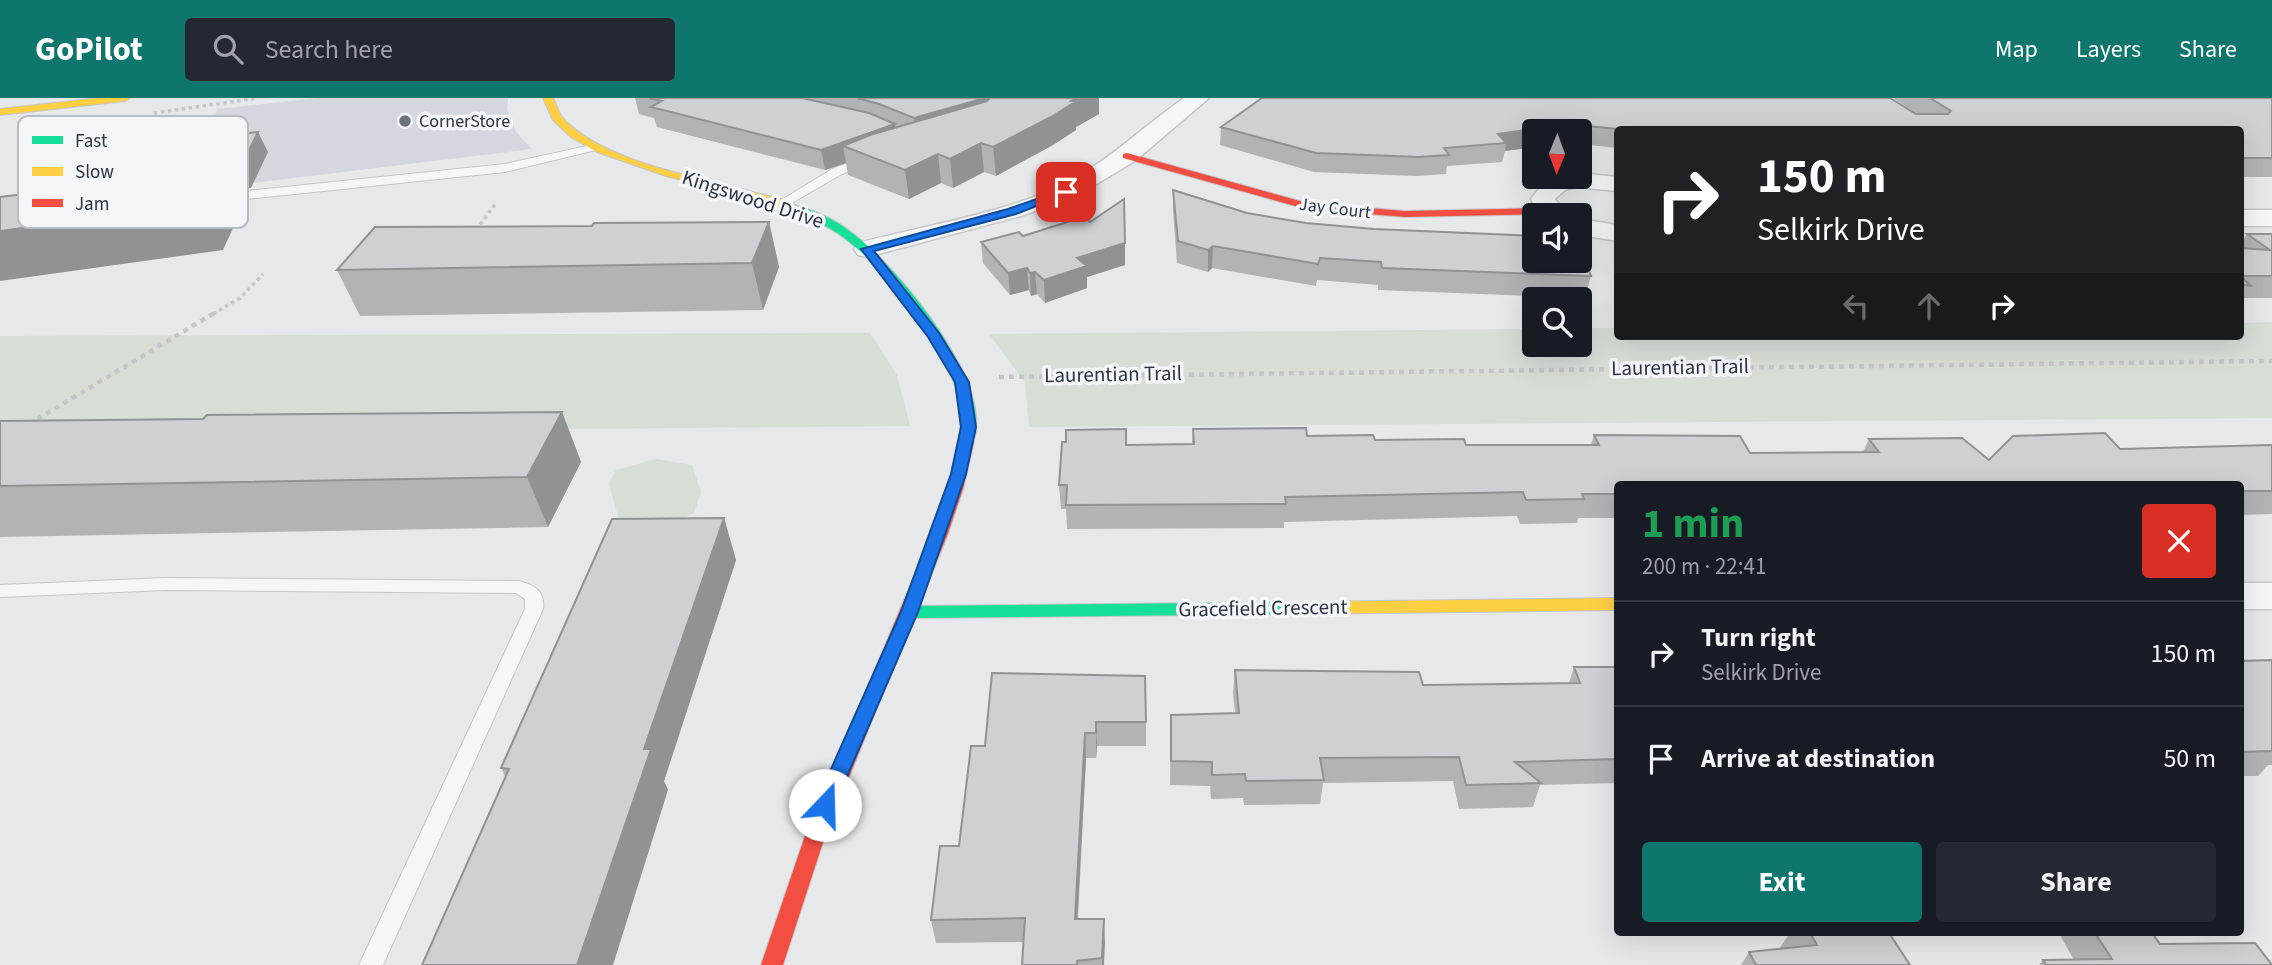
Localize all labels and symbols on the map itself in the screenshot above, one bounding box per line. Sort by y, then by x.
place label: CornerStore [419,109,510,134]
marker: CornerStore [397,113,413,129]
legend [18,116,248,228]
north arrow [1522,119,1592,189]
text: Fast [75,128,108,155]
text: Slow [75,159,114,186]
street label: Kingswood Drive [678,162,828,236]
pin [1036,162,1096,222]
text: Jam [75,191,109,218]
street label: Jay Court [1298,192,1372,225]
street label: Laurentian Trail [1611,351,1749,383]
street label: Laurentian Trail [1044,358,1182,390]
street label: Gracefield Crescent [1178,592,1348,624]
position arrow [788,768,862,842]

